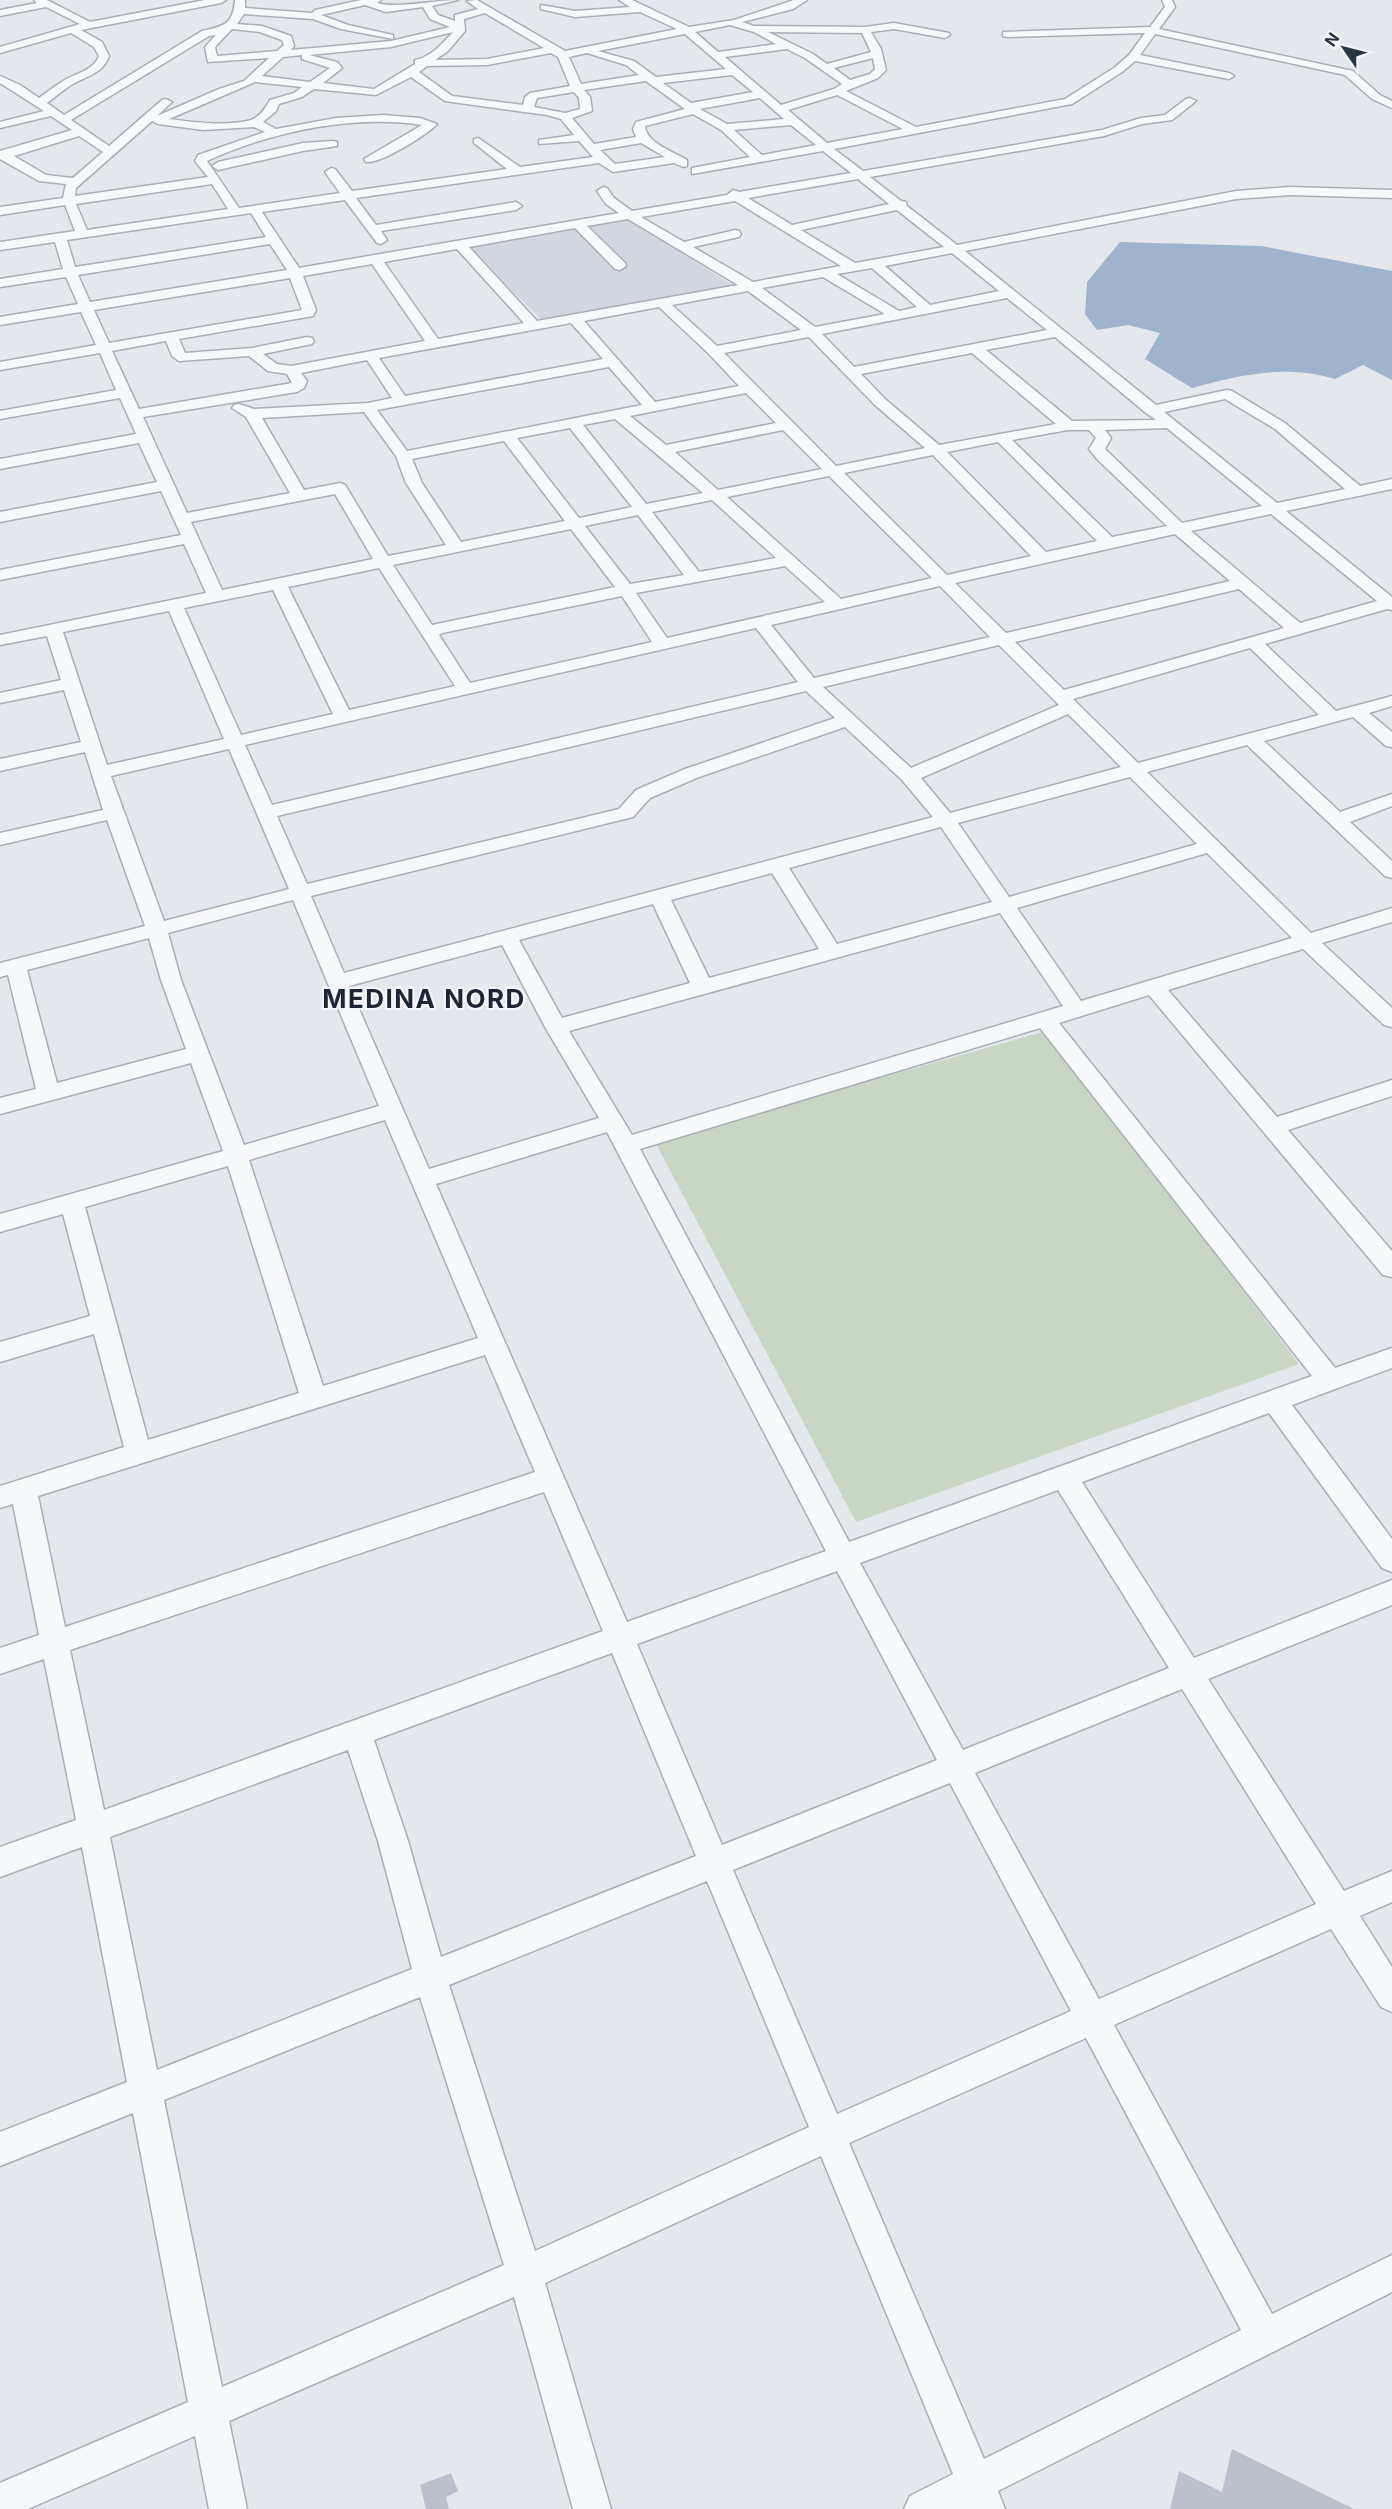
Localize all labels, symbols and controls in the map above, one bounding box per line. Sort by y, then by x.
north arrow [1314,18,1374,78]
text: N [1320,29,1343,50]
district label: MEDINA NORD [322,983,526,1014]

